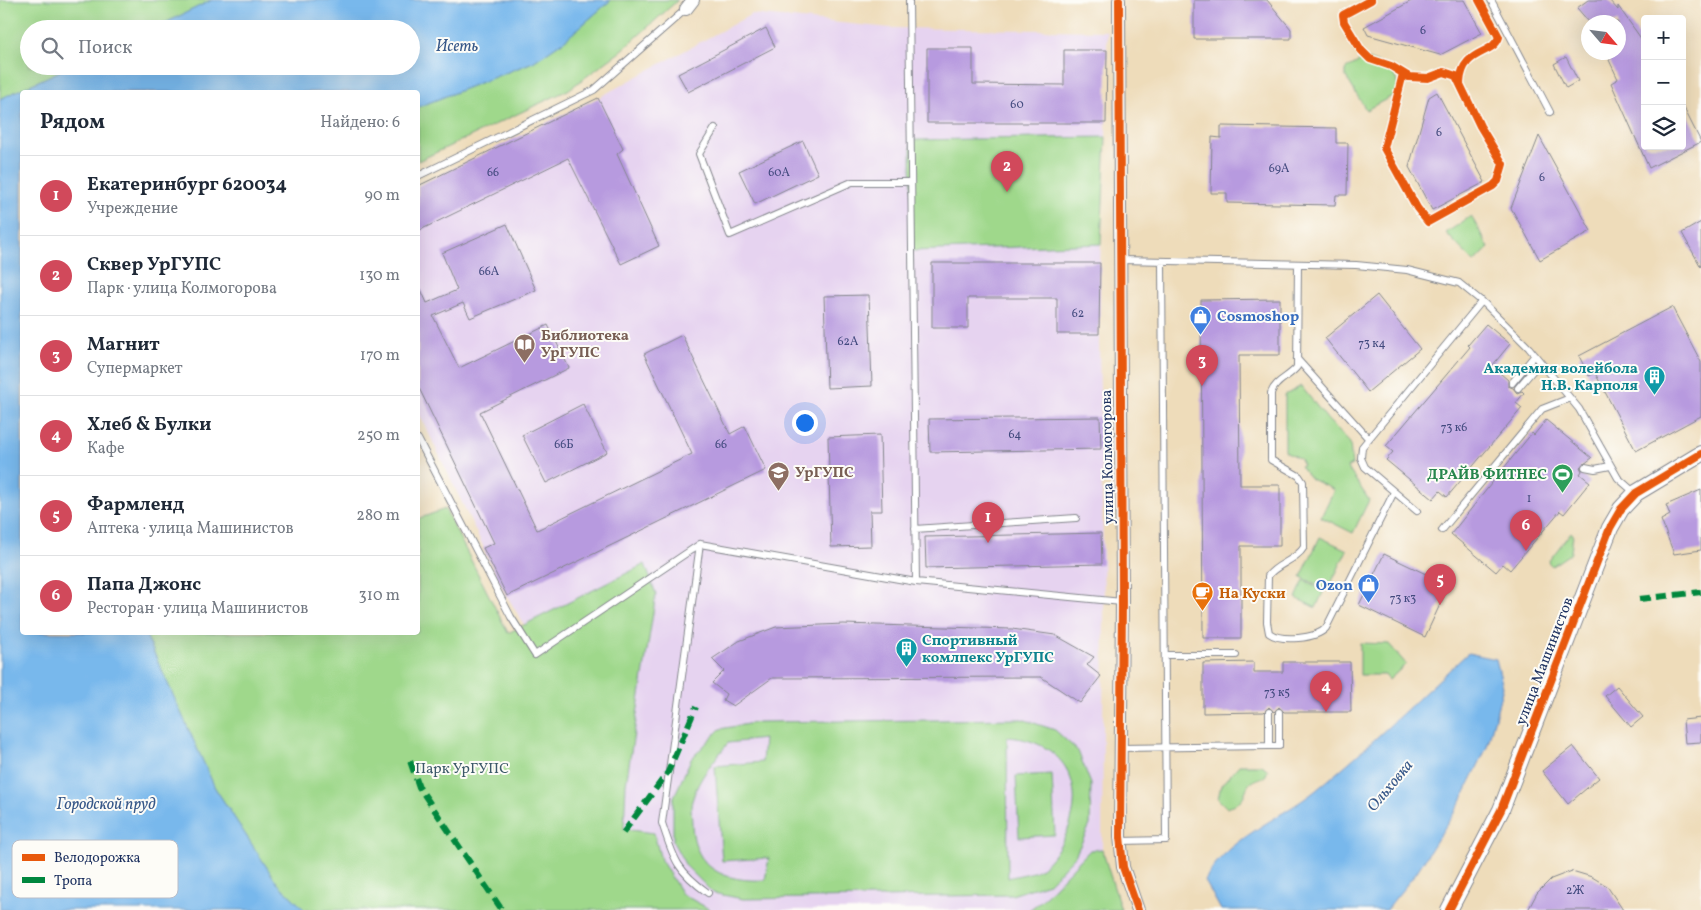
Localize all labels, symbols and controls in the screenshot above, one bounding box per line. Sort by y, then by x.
north arrow [1581,15,1626,60]
map controls [1641,15,1686,150]
button: + [1641,15,1686,60]
search box [20,20,420,75]
house number: 6 [1420,23,1426,39]
icon: search [38,34,66,62]
text: Поиск [78,35,132,61]
water label: Исеть [436,36,479,58]
button: − [1641,60,1686,105]
house number: 60 [1010,97,1024,113]
button: layers [1641,105,1686,150]
text: Рядом [40,108,105,137]
text: Найдено: 6 [320,112,400,134]
house number: 6 [1436,125,1442,141]
pin: 2 [991,151,1023,192]
house number: 69А [1269,161,1290,177]
house number: 66 [487,165,499,181]
house number: 60А [768,165,790,181]
house number: 6 [1539,170,1545,186]
text: Екатеринбург 620034 [87,172,287,198]
text: 1 [53,185,59,207]
text: 90 m [364,185,400,207]
text: Учреждение [87,198,178,220]
text: Сквер УрГУПС [87,252,221,278]
house number: 66А [479,264,500,280]
text: 2 [52,265,60,287]
text: 130 m [359,265,400,287]
text: Парк · улица Колмогорова [87,278,277,300]
shop icon: Cosmoshop [1189,304,1213,335]
house number: 62 [1072,306,1084,322]
place label: Cosmoshop [1217,307,1299,328]
place label: Библиотека УрГУПС [541,326,629,364]
text: Магнит [87,332,160,358]
library icon: Библиотека УрГУПС [513,332,537,363]
house number: 62А [838,334,859,350]
house number: 73 к4 [1358,336,1386,352]
text: 3 [52,345,60,367]
text: 170 m [360,345,400,367]
pin: 3 [1186,345,1218,386]
text: Супермаркет [87,358,183,380]
place label: Академия волейбола Н.В. Карполя [1484,359,1638,397]
building icon: Академия волейбола Н.В. Карполя [1642,365,1666,396]
street label: улица Колмогорова [1097,389,1120,525]
your location [792,410,818,436]
text: Хлеб & Булки [87,412,211,438]
house number: 73 к6 [1441,420,1467,436]
text: 4 [51,425,61,447]
text: 250 m [357,425,400,447]
house number: 64 [1009,427,1021,443]
house number: 66Б [554,437,574,453]
house number: 66 [715,437,727,453]
text: Кафе [87,438,125,460]
school or university icon: УрГУПС [767,460,791,491]
sports icon: ДРАЙВ ФИТНЕС [1551,462,1575,493]
place label: УрГУПС [795,463,854,484]
place label: ДРАЙВ ФИТНЕС [1427,465,1547,486]
house number: 1 [1527,491,1531,507]
text: Фармленд [87,492,185,518]
pin: 1 [972,502,1004,543]
text: 5 [52,505,60,527]
text: 280 m [356,505,400,527]
pin: 6 [1510,510,1542,551]
text: Аптека · улица Машинистов [87,518,294,540]
pin: 5 [1424,564,1456,605]
text: Папа Джонс [87,572,201,598]
shop icon: Ozon [1357,573,1381,604]
place label: Ozon [1316,576,1353,597]
cafe icon: На Куски [1191,581,1215,612]
place label: На Куски [1219,584,1286,605]
text: 6 [52,585,60,607]
text: 310 m [359,585,400,607]
house number: 73 к3 [1390,591,1416,607]
street label: улица Машинистов [1511,594,1580,729]
text: Ресторан · улица Машинистов [87,598,308,620]
place label: Спортивный комлпекс УрГУПС [922,631,1054,669]
building icon: Спортивный комлпекс УрГУПС [894,637,918,668]
pin: 4 [1310,671,1342,712]
house number: 73 к5 [1264,685,1290,701]
water label: Ольховка [1362,755,1419,817]
park label: Парк УрГУПС [415,759,509,780]
water label: Городской пруд [57,794,156,816]
legend [12,840,178,898]
text: Велодорожка [54,849,141,868]
text: Тропа [54,872,92,891]
house number: 2Ж [1566,883,1584,899]

